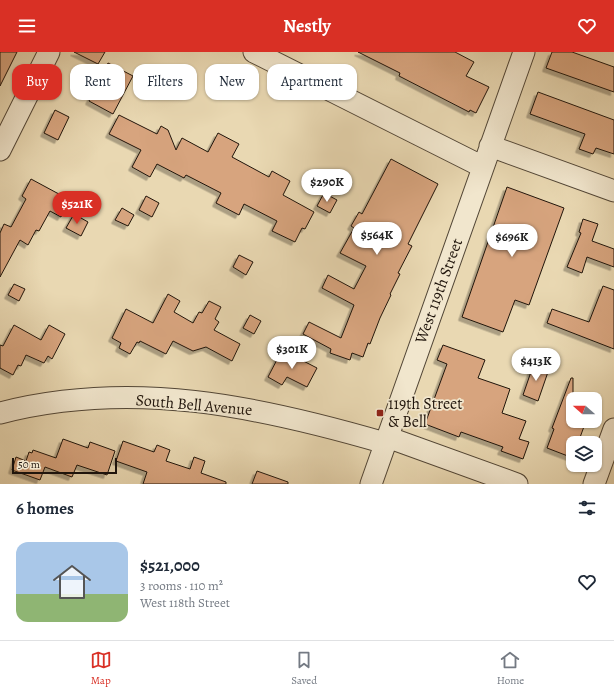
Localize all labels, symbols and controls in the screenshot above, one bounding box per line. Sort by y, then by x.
text: Nestly [283,14,331,38]
icon: menu [16,15,38,37]
icon: heart [576,15,598,37]
chip: Buy [12,64,62,100]
chip: Rent [70,64,125,100]
chip: Filters [133,64,197,100]
chip: New [205,64,259,100]
chip: Apartment [267,64,357,100]
pin: $290K [299,169,355,203]
text: $290K [310,173,344,190]
pin: $521K [49,191,105,225]
text: $521K [61,195,93,212]
pin: $564K [349,222,405,256]
pin: $696K [484,224,540,258]
text: $564K [361,226,393,243]
text: $696K [496,228,528,245]
street label: West 119th Street [409,235,468,348]
pin: $301K [264,336,320,370]
text: $301K [276,340,308,357]
pin: $413K [508,348,564,382]
text: $413K [521,352,551,369]
street label: South Bell Avenue [135,389,253,421]
north arrow [566,392,602,428]
map controls [566,392,602,472]
place label: 119th Street & Bell [388,393,463,433]
marker: 119th Street & Bell [375,408,385,418]
button: layers [566,436,602,472]
scale bar [12,456,117,475]
text: 50 m [18,457,40,472]
text: 6 homes [16,497,74,520]
icon: filters [576,497,598,519]
text: $521,000 [140,554,200,577]
icon: home [48,558,96,606]
icon: heart [576,571,598,593]
text: 3 rooms · 110 m² [140,577,223,594]
text: West 118th Street [140,594,230,611]
tab: Map [90,649,112,688]
tab: Saved [291,649,317,688]
tab: Home [497,649,524,688]

